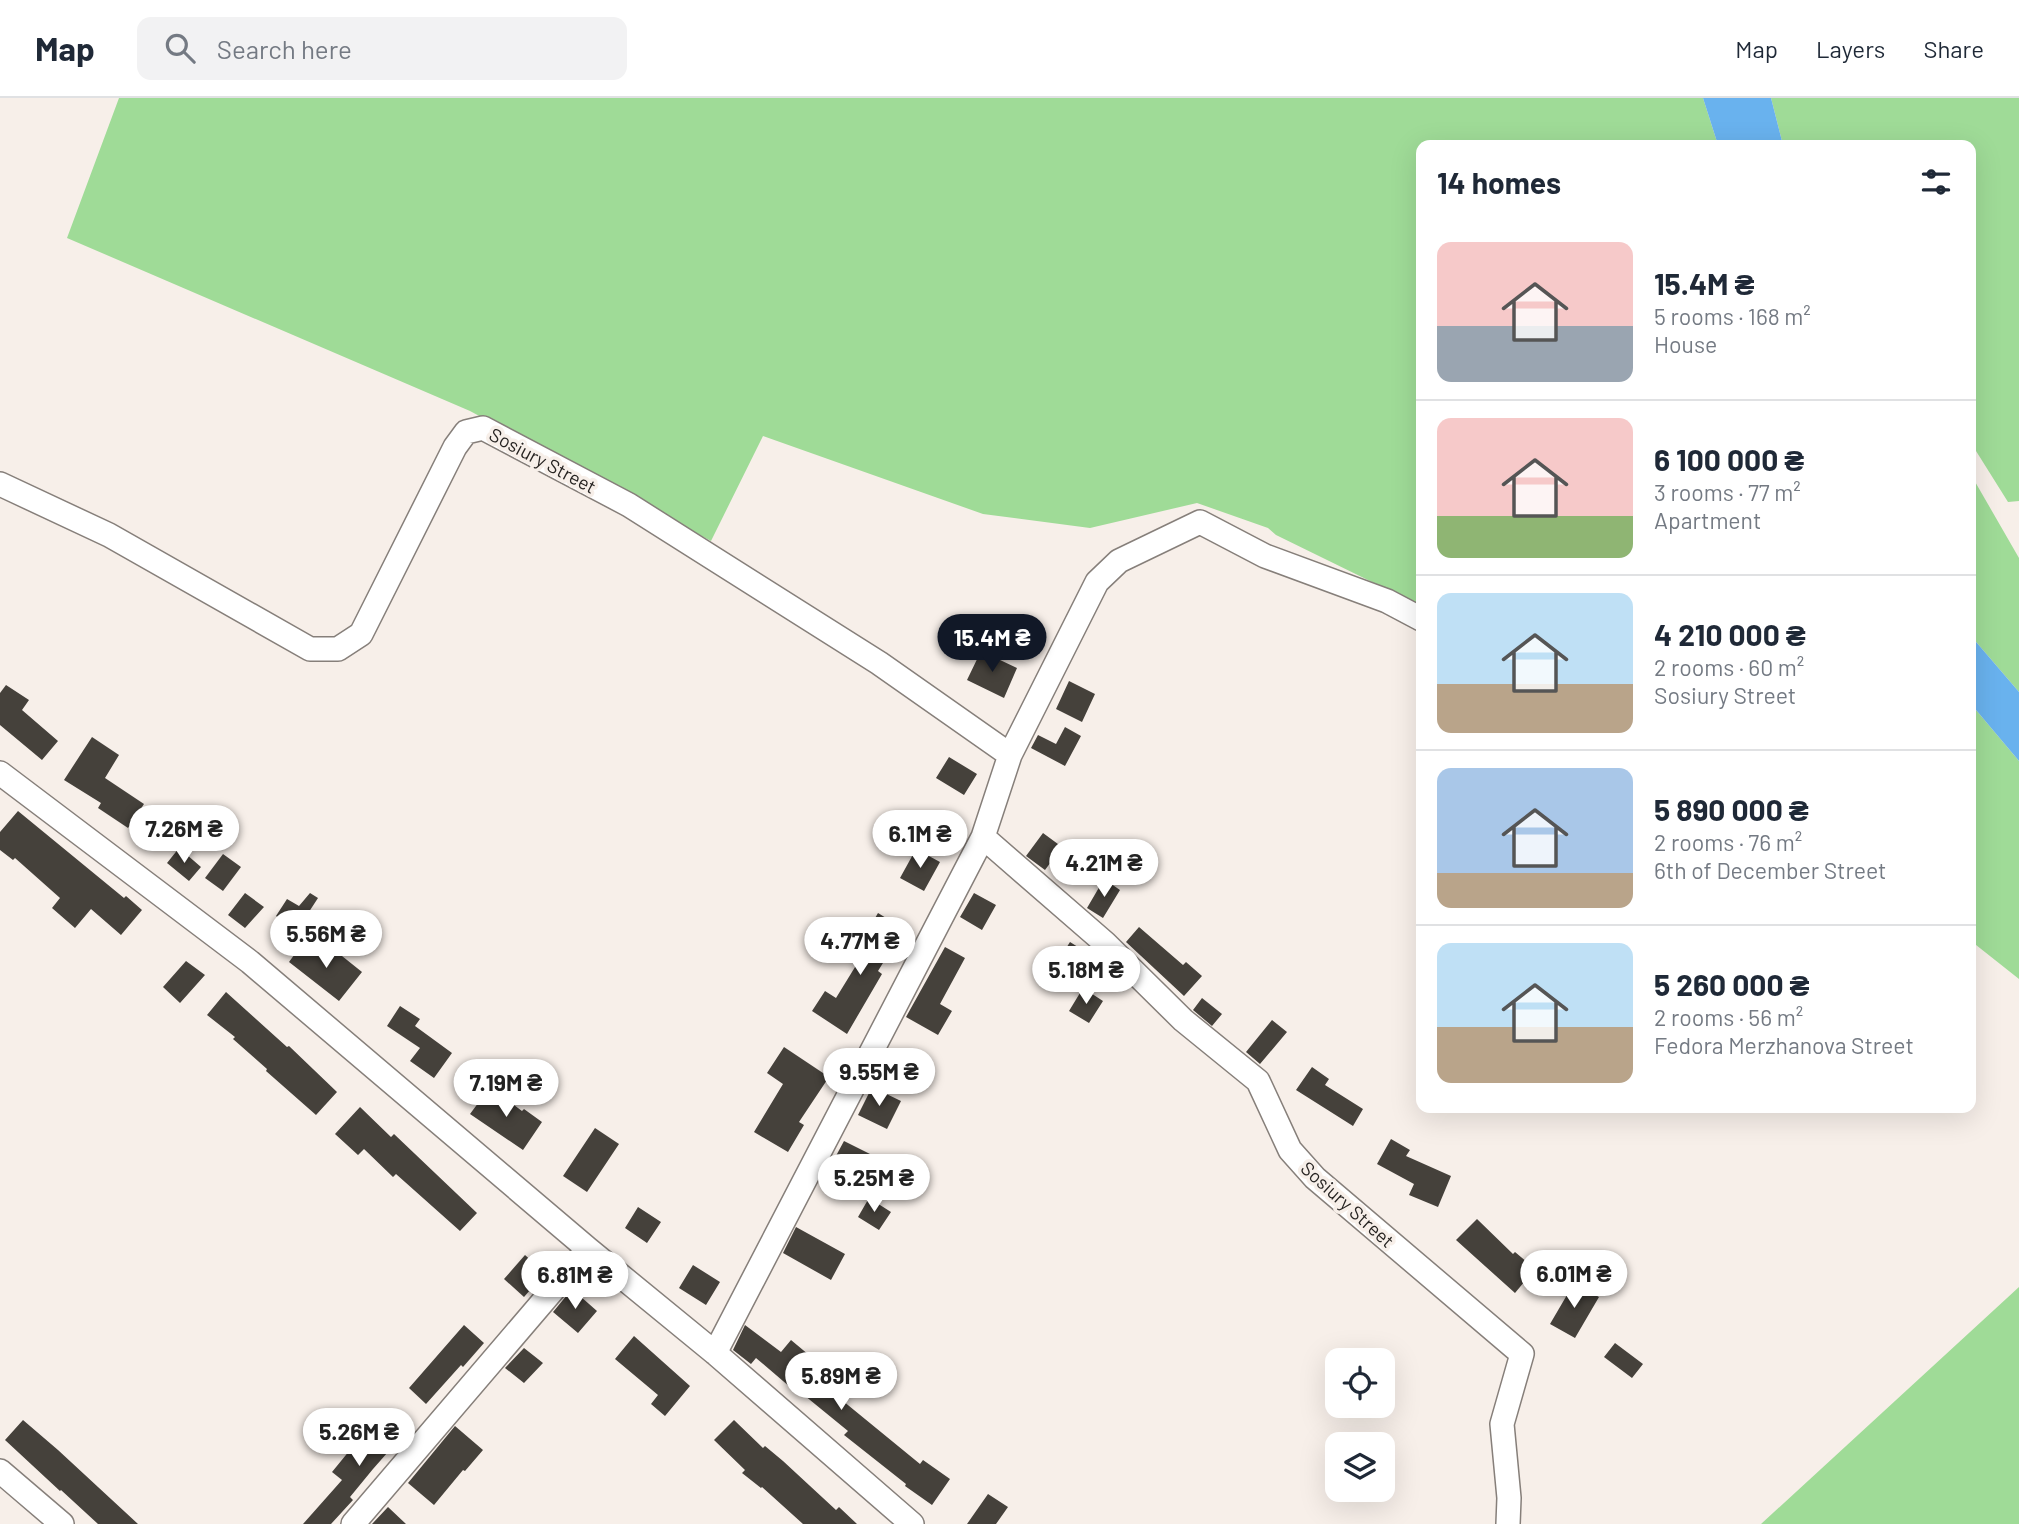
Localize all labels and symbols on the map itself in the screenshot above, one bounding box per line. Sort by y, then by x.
street label: Sosiury Street [486,422,600,498]
pin: 15.4M ₴ [927,614,1057,674]
pin: 7.26M ₴ [119,806,249,865]
pin: 6.1M ₴ [863,810,977,870]
pin: 4.21M ₴ [1039,840,1169,899]
pin: 5.56M ₴ [261,910,391,970]
pin: 4.77M ₴ [795,918,925,977]
pin: 5.18M ₴ [1021,946,1151,1006]
pin: 9.55M ₴ [814,1048,944,1108]
pin: 7.19M ₴ [441,1060,571,1119]
pin: 5.25M ₴ [809,1154,939,1214]
street label: Sosiury Street [1297,1156,1399,1252]
pin: 6.01M ₴ [1509,1250,1639,1310]
pin: 6.81M ₴ [510,1252,640,1311]
pin: 5.89M ₴ [776,1352,906,1412]
pin: 5.26M ₴ [294,1408,424,1468]

